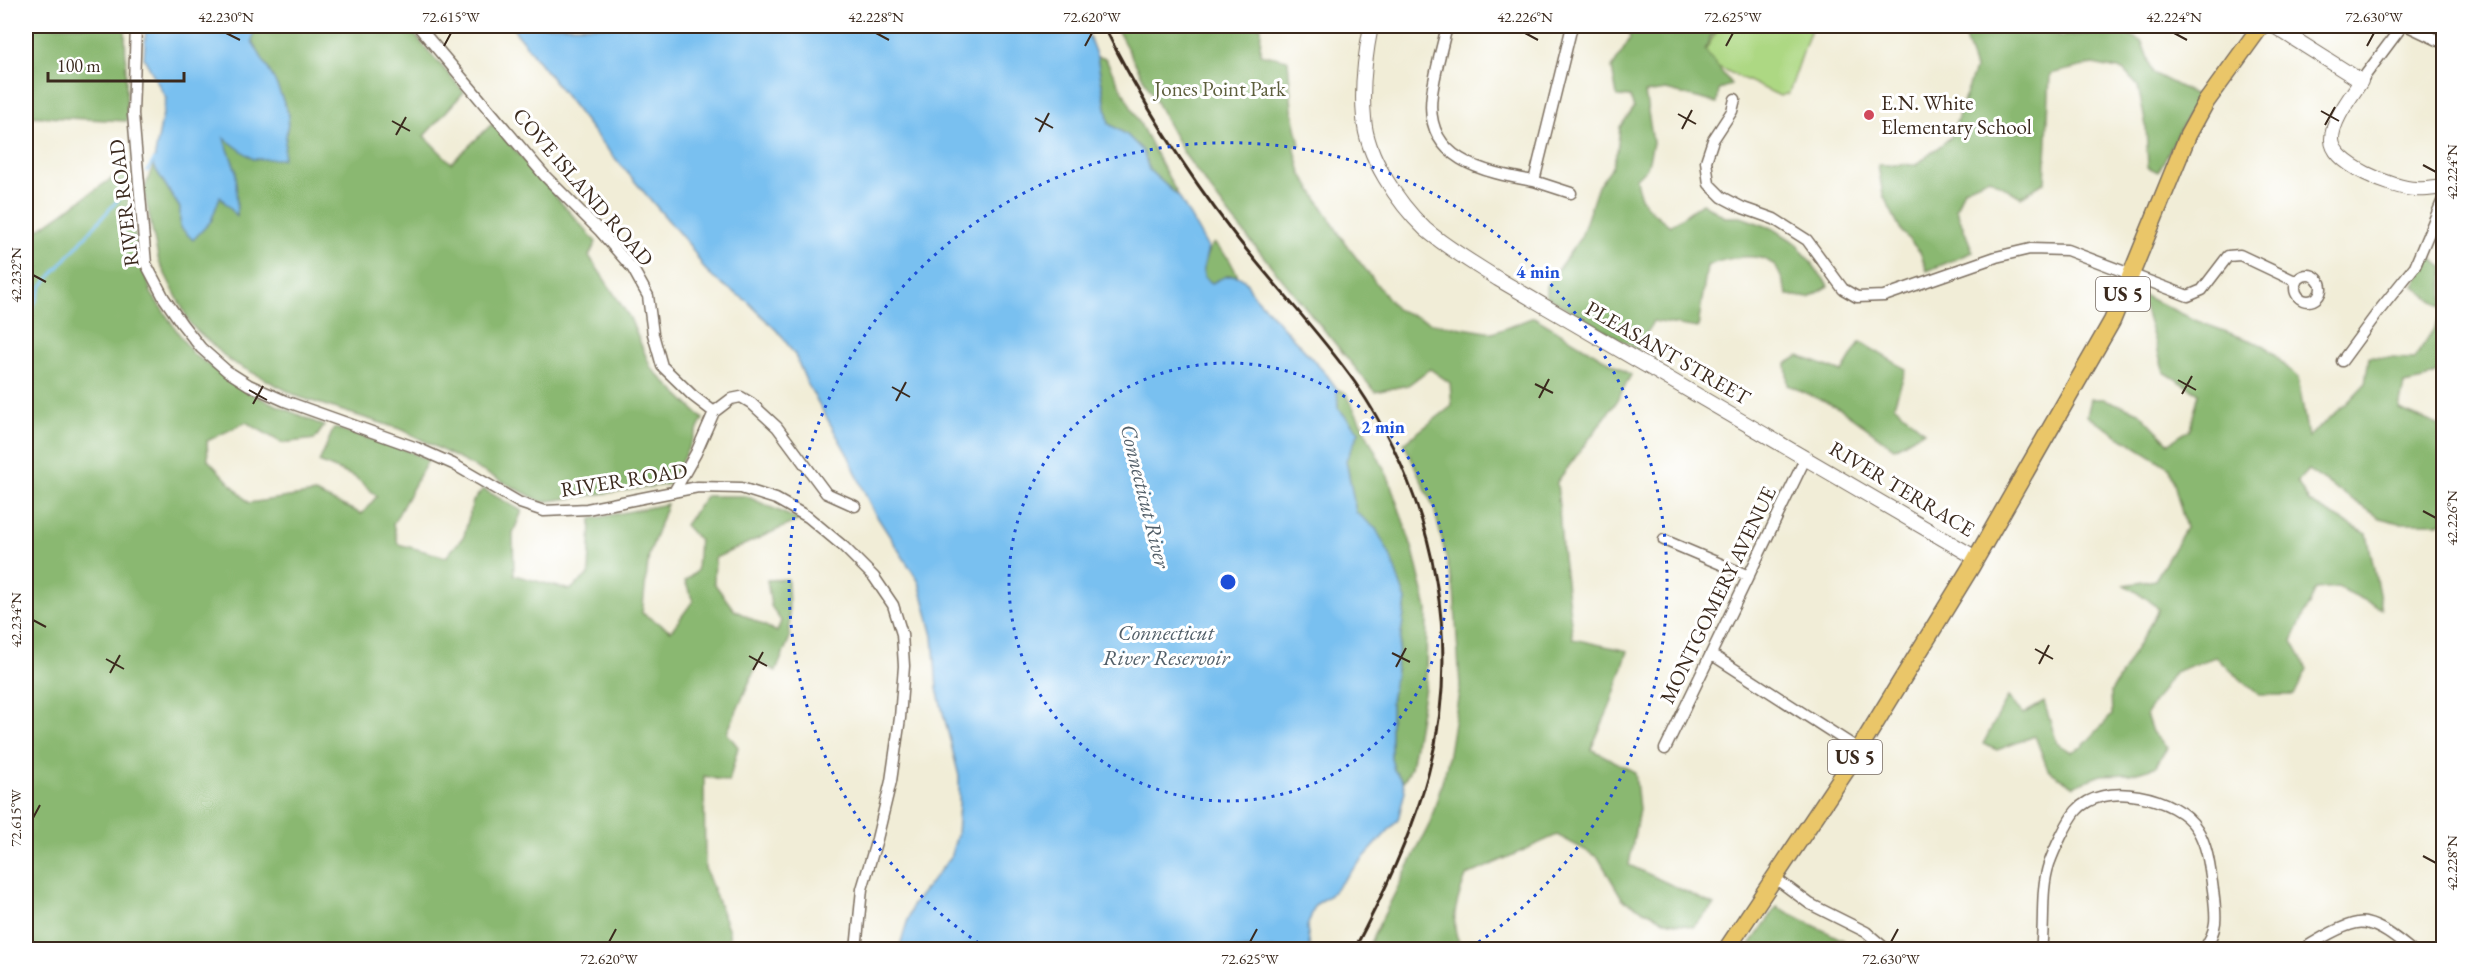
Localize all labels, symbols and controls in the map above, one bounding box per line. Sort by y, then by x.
text: 42.230°N [198,7,254,26]
text: 72.615°W [422,7,480,26]
text: 42.228°N [848,7,904,26]
text: 72.620°W [1063,7,1121,26]
text: 42.226°N [1497,7,1553,26]
text: 72.625°W [1704,7,1762,26]
text: 42.224°N [2146,7,2202,26]
text: 72.630°W [2345,7,2403,26]
scale bar [48,45,184,83]
text: 100 m [57,54,101,77]
park label: Jones Point Park [1152,75,1287,102]
place label: E.N. White Elementary School [1881,89,2032,140]
street label: COVE ISLAND ROAD [507,102,660,272]
marker: E.N. White Elementary School [1862,108,1876,122]
street label: RIVER ROAD [102,138,145,268]
text: 42.224°N [2442,144,2461,200]
text: 42.232°N [6,247,25,303]
text: 4 min [1516,260,1560,283]
road number: US 5 [2096,277,2150,311]
street label: PLEASANT STREET [1581,294,1756,411]
text: 2 min [1361,415,1405,438]
water label: Connecticut River [1114,421,1178,573]
street label: RIVER TERRACE [1825,435,1980,543]
street label: RIVER ROAD [559,456,689,503]
street label: MONTGOMERY AVENUE [1653,482,1782,708]
text: 42.226°N [2442,490,2461,546]
centre of rings [1218,572,1238,592]
text: 42.234°N [6,592,25,648]
water label: Connecticut River Reservoir [1102,618,1231,672]
road number: US 5 [1828,740,1882,774]
text: 72.615°W [6,789,25,847]
text: 42.228°N [2442,835,2461,891]
text: 72.620°W [580,949,638,968]
text: 72.625°W [1221,949,1279,968]
text: 72.630°W [1862,949,1920,968]

